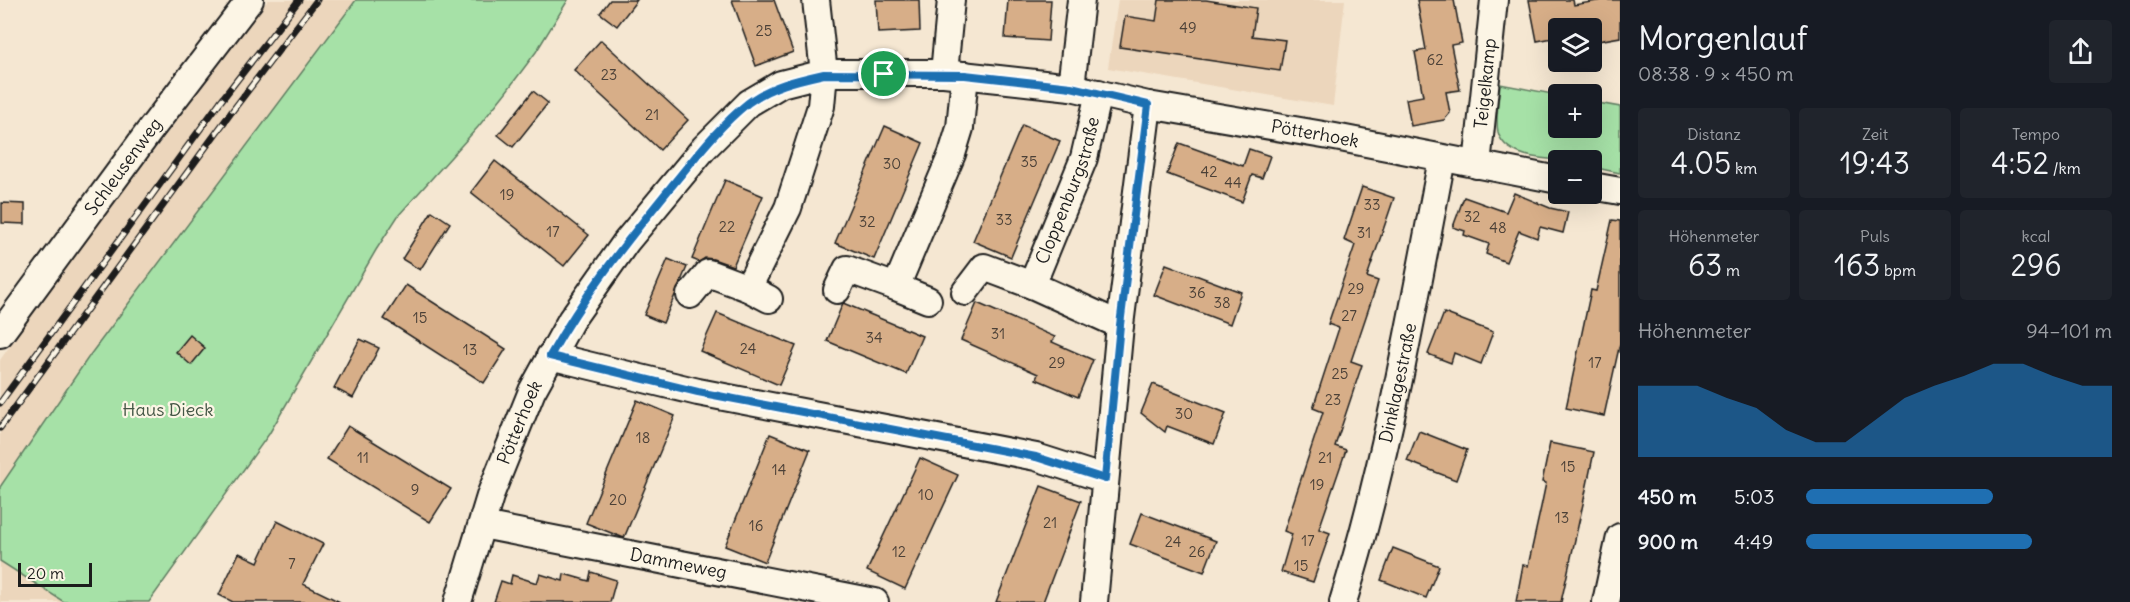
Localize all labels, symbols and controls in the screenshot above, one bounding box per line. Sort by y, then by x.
text: Morgenlauf [1638,17,1808,59]
house number: 49 [1179,18,1197,37]
map controls [1548,18,1602,204]
button: layers [1548,18,1602,72]
button: share [2049,20,2112,83]
house number: 25 [756,21,772,40]
street label: Teigelkamp [1469,37,1501,130]
pin [858,48,909,99]
house number: 62 [1427,50,1443,69]
icon: arrive [867,57,900,90]
text: 08:38 · 9 × 450 m [1638,61,1794,86]
house number: 23 [601,65,617,84]
button: + [1548,84,1602,138]
house number: 21 [645,105,659,124]
street label: Schleusenweg [79,113,167,220]
street label: Cloppenburgstraße [1030,114,1104,267]
street label: Pötterhoek [1269,114,1361,152]
text: Distanz [1687,124,1741,144]
text: Zeit [1862,124,1888,144]
text: Tempo [2012,124,2060,144]
text: 4.05 [1671,144,1731,182]
text: 19:43 [1840,144,1910,182]
text: 4:52 [1991,144,2049,182]
button: − [1548,150,1602,204]
house number: 35 [1020,152,1038,171]
house number: 30 [883,154,901,173]
text: km [1731,158,1757,178]
text: /km [2049,158,2081,178]
house number: 42 [1201,162,1217,181]
house number: 44 [1224,173,1242,192]
house number: 19 [500,185,514,204]
house number: 33 [1363,195,1381,214]
house number: 32 [1464,207,1480,226]
house number: 33 [995,210,1013,229]
house number: 32 [859,212,875,231]
house number: 22 [719,217,735,236]
house number: 48 [1489,218,1507,237]
house number: 17 [546,222,560,241]
house number: 31 [1357,223,1371,242]
text: Höhenmeter [1669,226,1759,246]
text: Puls [1860,226,1890,246]
text: kcal [2022,226,2050,246]
text: 63 [1688,246,1722,284]
text: 163 [1834,246,1880,284]
text: 296 [2011,246,2062,284]
text: m [1722,260,1740,280]
text: bpm [1880,260,1916,280]
house number: 29 [1348,279,1364,298]
house number: 36 [1188,283,1206,302]
house number: 38 [1213,293,1231,312]
house number: 27 [1341,306,1357,325]
house number: 15 [413,308,427,327]
text: Höhenmeter [1638,318,1751,343]
text: 94–101 m [2026,318,2112,343]
street label: Dinklagestraße [1374,321,1421,445]
house number: 31 [991,324,1005,343]
house number: 34 [865,328,883,347]
house number: 24 [740,339,757,358]
house number: 13 [463,340,477,359]
house number: 29 [1049,353,1065,372]
house number: 17 [1588,353,1602,372]
house number: 25 [1332,364,1348,383]
street label: Pötterhoek [492,376,547,468]
house number: 23 [1325,390,1341,409]
park label: Haus Dieck [123,398,213,421]
house number: 30 [1175,404,1193,423]
house number: 18 [636,428,650,447]
house number: 11 [357,448,369,467]
house number: 21 [1318,448,1332,467]
house number: 15 [1561,457,1575,476]
house number: 14 [772,460,787,479]
house number: 19 [1310,475,1324,494]
house number: 9 [411,480,419,499]
text: 450 m [1638,484,1697,509]
text: 5:03 [1734,484,1775,509]
house number: 10 [918,485,934,504]
house number: 20 [609,490,627,509]
house number: 13 [1555,508,1569,527]
house number: 21 [1043,513,1057,532]
house number: 16 [749,516,763,535]
text: 900 m [1638,529,1698,554]
text: 4:49 [1734,529,1773,554]
house number: 17 [1301,531,1315,550]
house number: 24 [1165,532,1182,551]
street label: Dammeweg [628,542,729,584]
house number: 12 [892,542,906,561]
house number: 26 [1189,542,1205,561]
house number: 7 [288,554,296,573]
house number: 15 [1294,556,1308,575]
scale bar [18,560,92,588]
text: 20 m [27,563,64,583]

